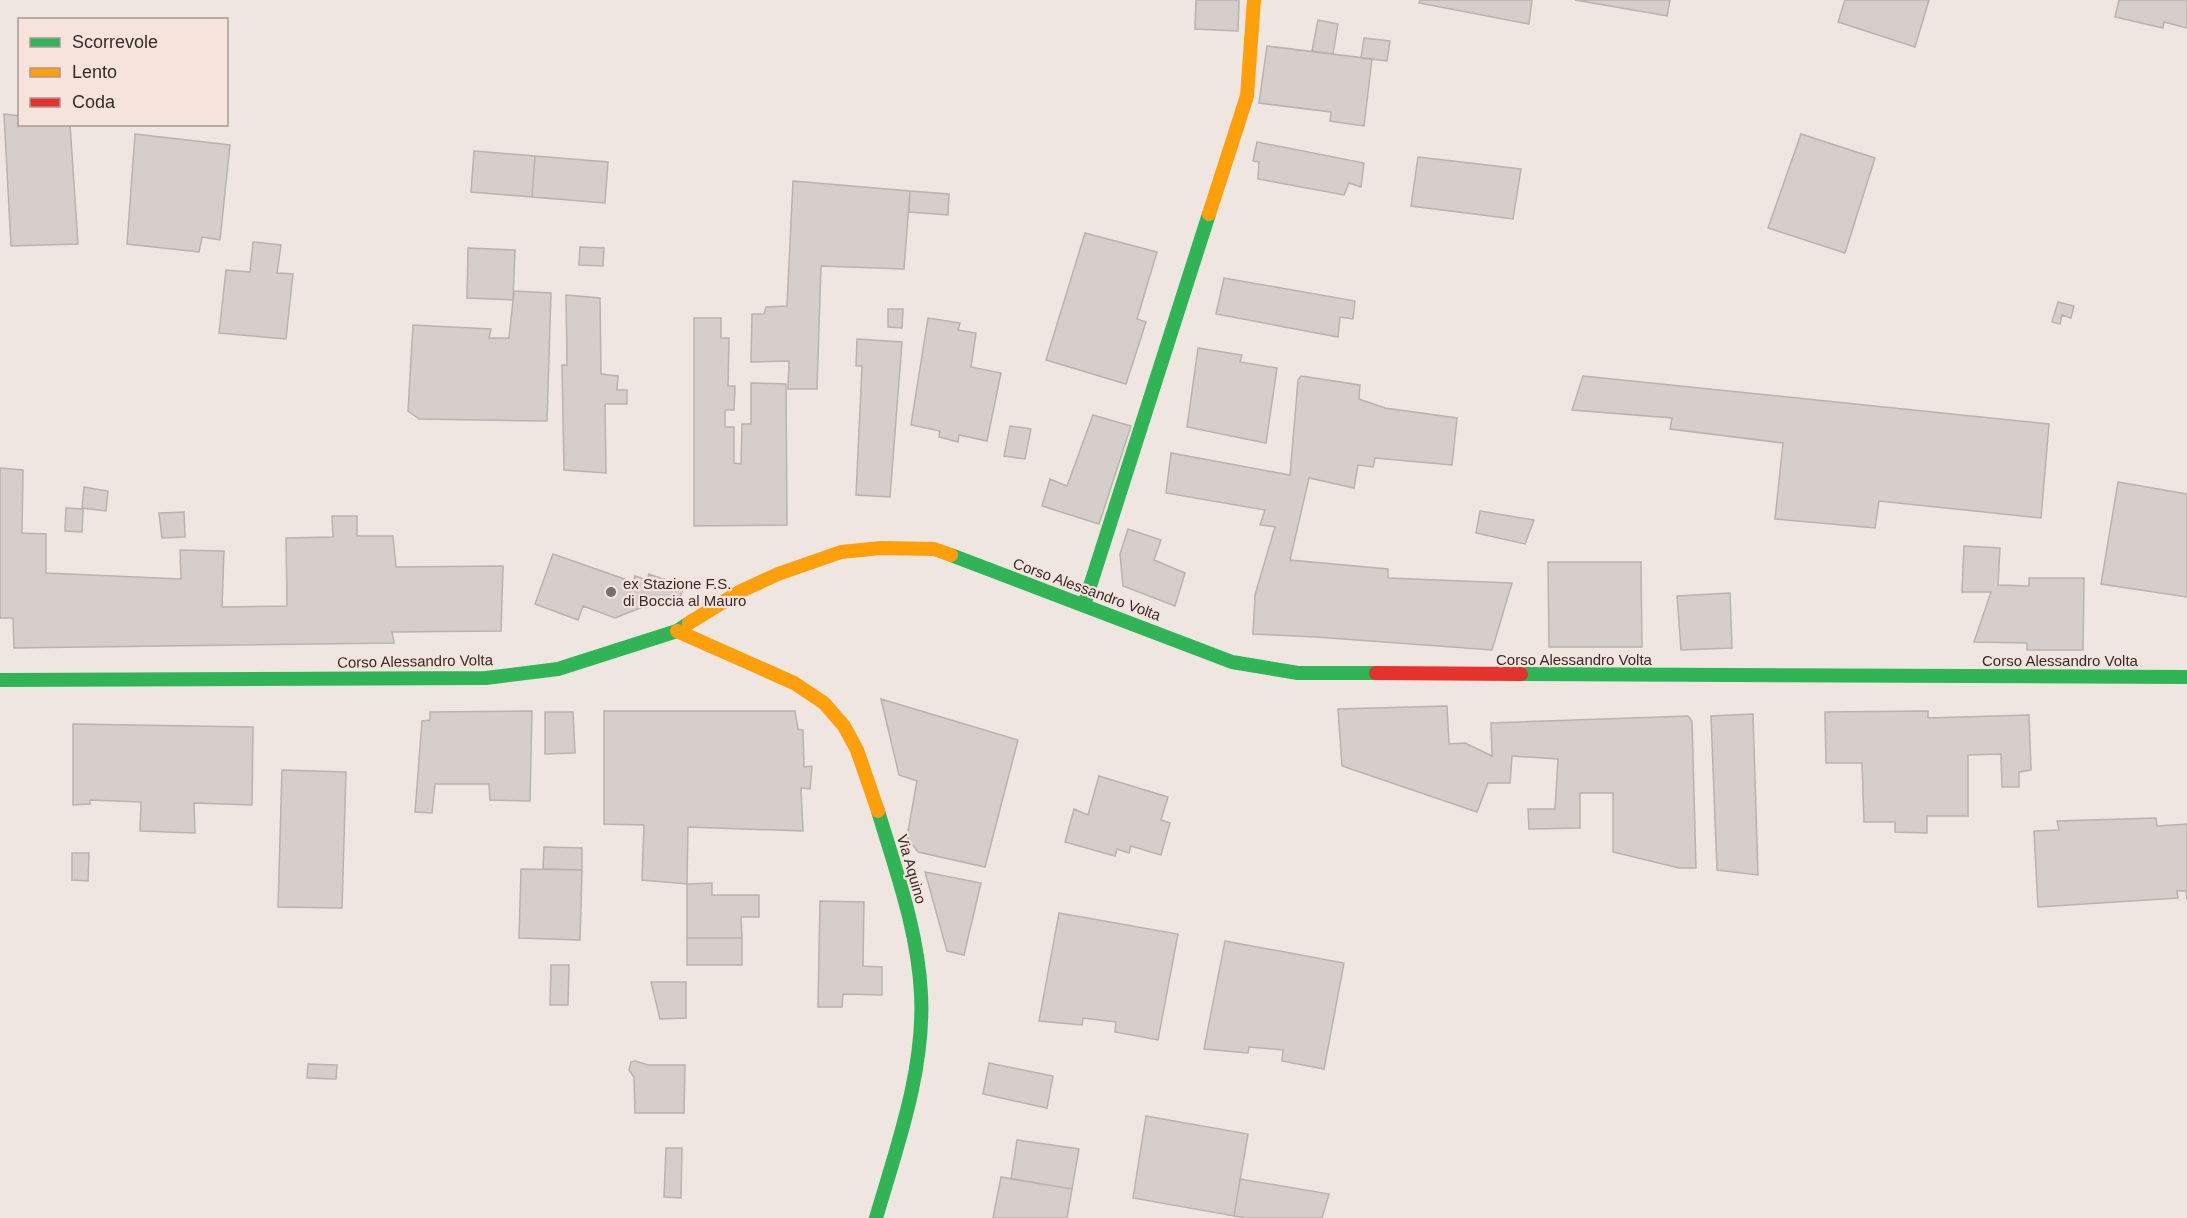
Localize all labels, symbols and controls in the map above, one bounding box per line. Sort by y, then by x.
legend [18,18,228,126]
text: Scorrevole [72,32,158,52]
text: Lento [72,62,117,82]
text: Coda [72,92,116,112]
street label: Corso Alessandro Volta [1011,554,1164,624]
place label: ex Stazione F.S. di Boccia al Mauro [623,575,746,609]
marker: ex Stazione F.S. di Boccia al Mauro [604,585,618,599]
street label: Corso Alessandro Volta [337,651,494,671]
street label: Corso Alessandro Volta [1496,651,1653,668]
street label: Corso Alessandro Volta [1982,652,2139,669]
street label: Via Aquino [894,832,930,906]

